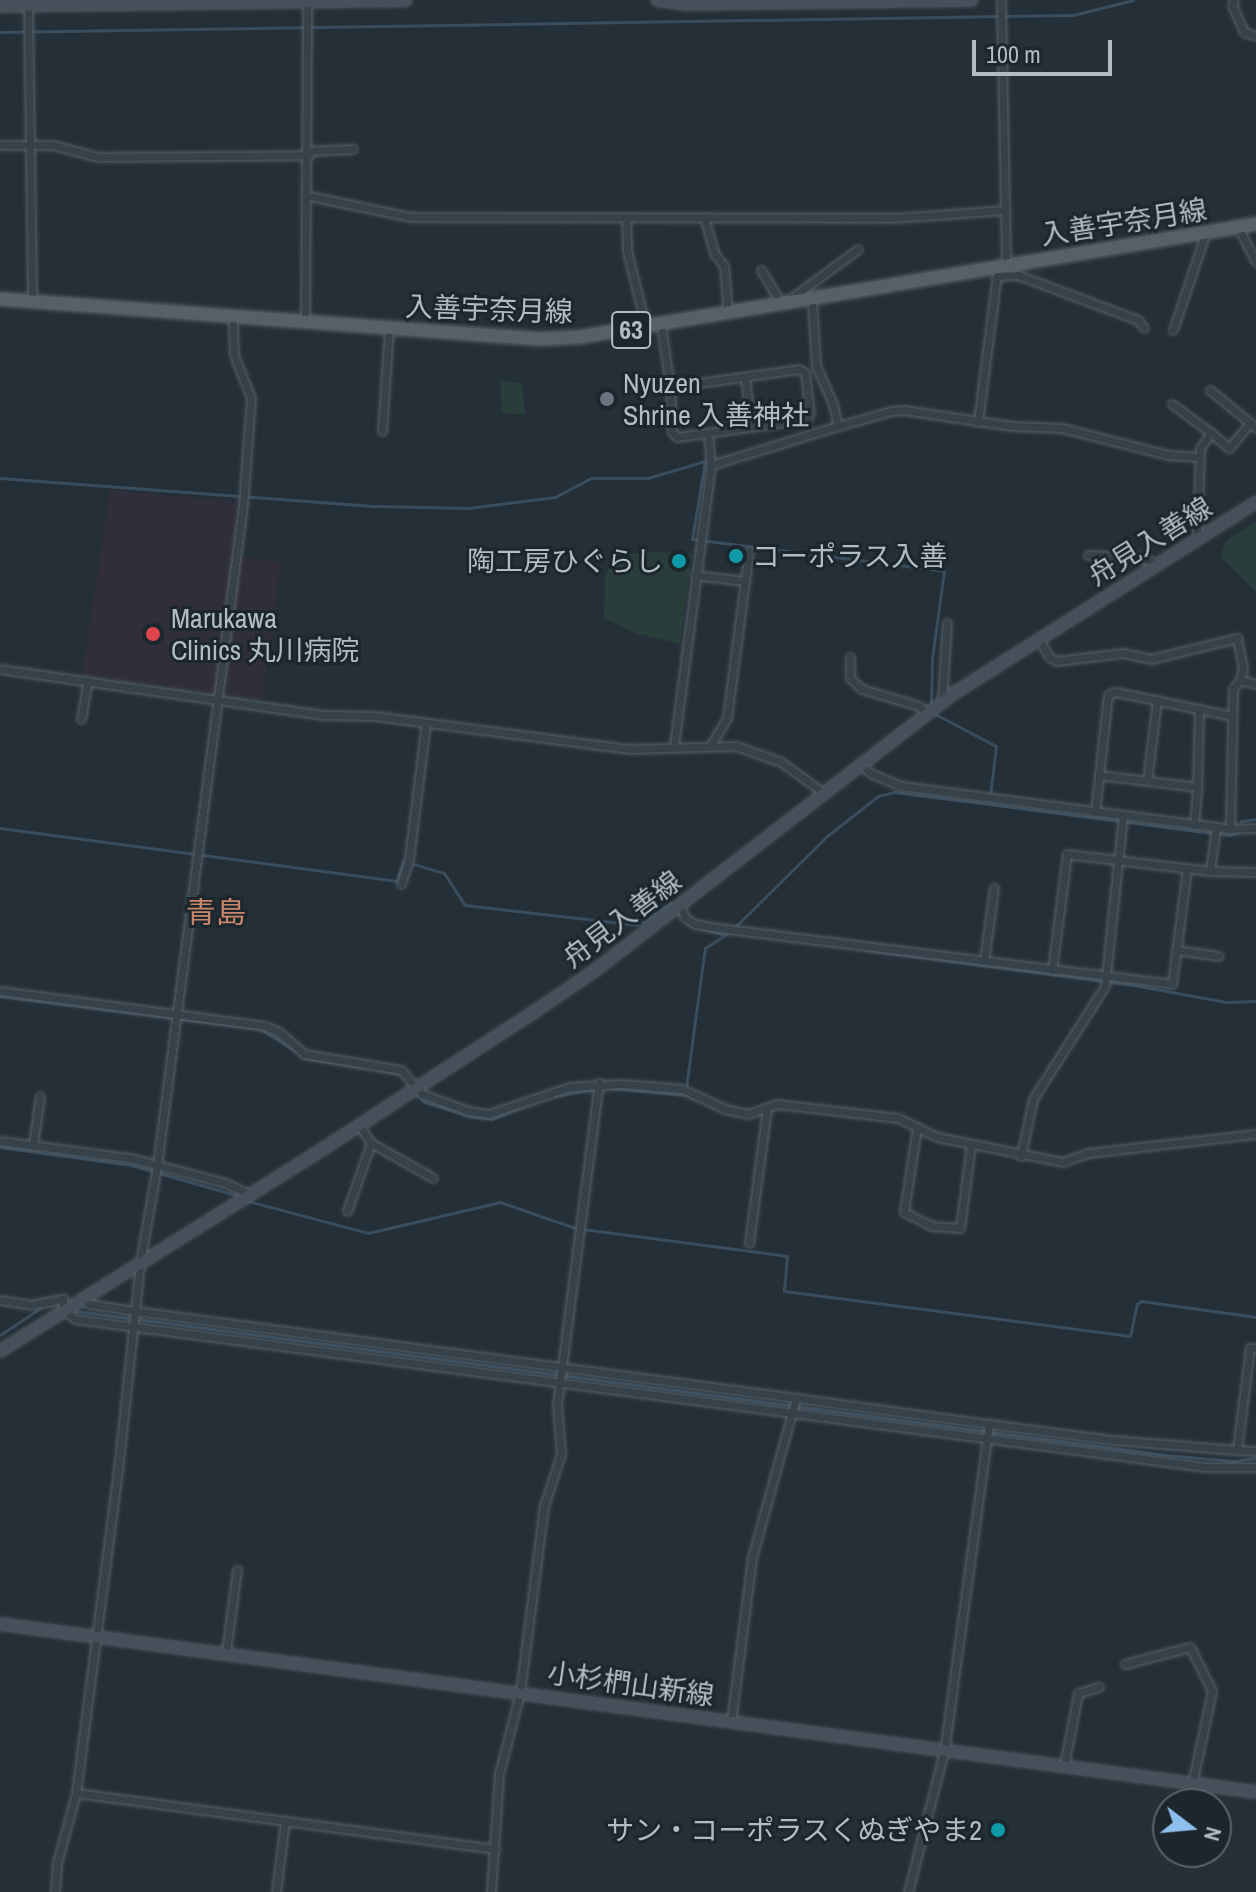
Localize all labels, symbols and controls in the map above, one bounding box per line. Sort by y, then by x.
scale bar [976,24,1116,74]
text: 100 m [986,38,1041,70]
street label: 入善宇奈月線 [1038,192,1210,252]
street label: 入善宇奈月線 [404,289,574,329]
road number: 63 [611,308,651,352]
place label: Nyuzen Shrine 入善神社 [623,366,809,432]
marker: Nyuzen Shrine 入善神社 [598,390,616,408]
street label: 舟見入善線 [1082,490,1218,592]
place label: コーポラス入善 [752,539,948,573]
place label: 陶工房ひぐらし [467,544,663,578]
marker: コーポラス入善 [727,547,745,565]
marker: 陶工房ひぐらし [670,552,688,570]
place label: Marukawa Clinics 丸川病院 [171,601,360,667]
marker: Marukawa Clinics 丸川病院 [142,623,164,645]
street label: 舟見入善線 [556,863,688,975]
district label: 青島 [186,894,246,930]
street label: 小杉椚山新線 [545,1656,717,1712]
north arrow [1152,1788,1232,1868]
place label: サン・コーポラスくぬぎやま2 [605,1813,982,1847]
marker: サン・コーポラスくぬぎやま2 [989,1821,1007,1839]
text: N [1197,1824,1229,1844]

